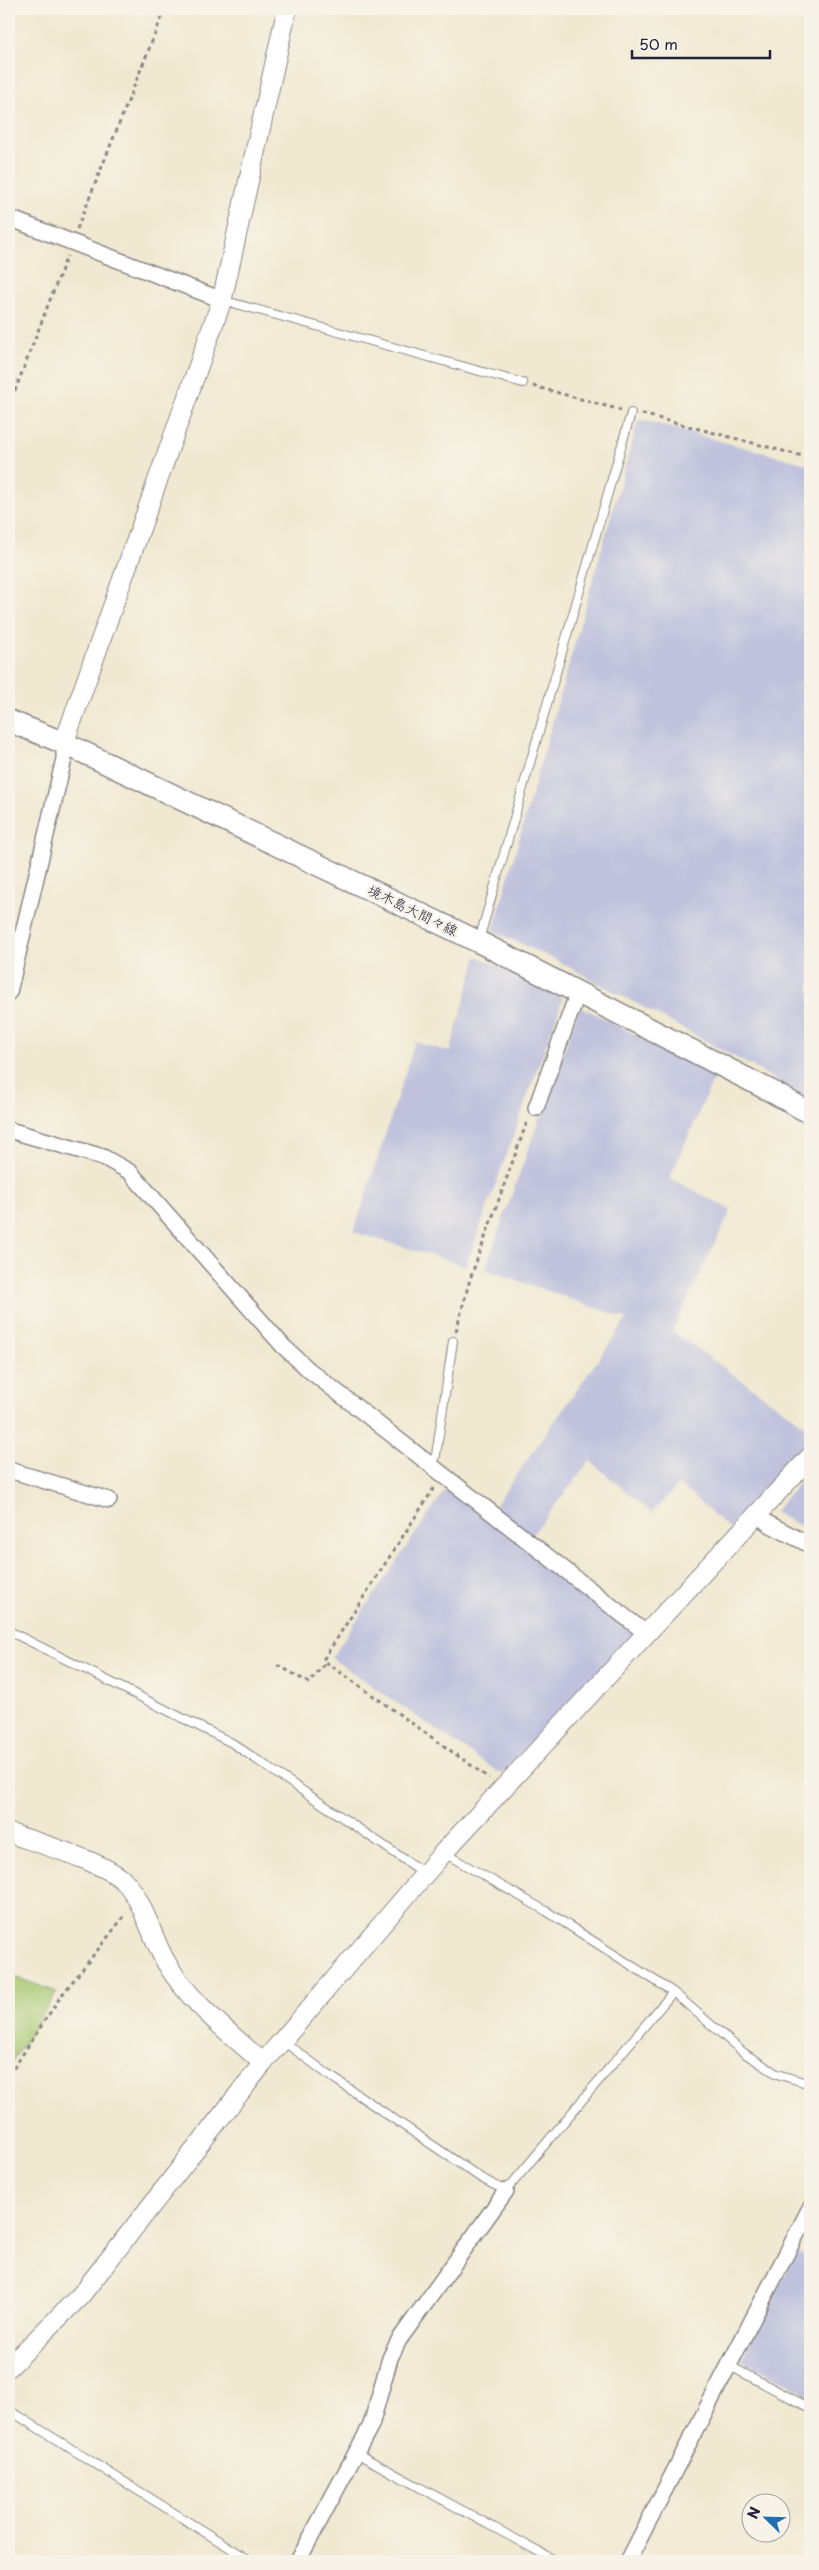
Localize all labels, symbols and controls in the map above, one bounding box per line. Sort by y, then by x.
scale bar [632,28,769,60]
text: 50 m [639,32,678,55]
street label: 境木島大間々線 [364,879,462,941]
north arrow [742,2492,792,2542]
text: N [742,2504,765,2522]

